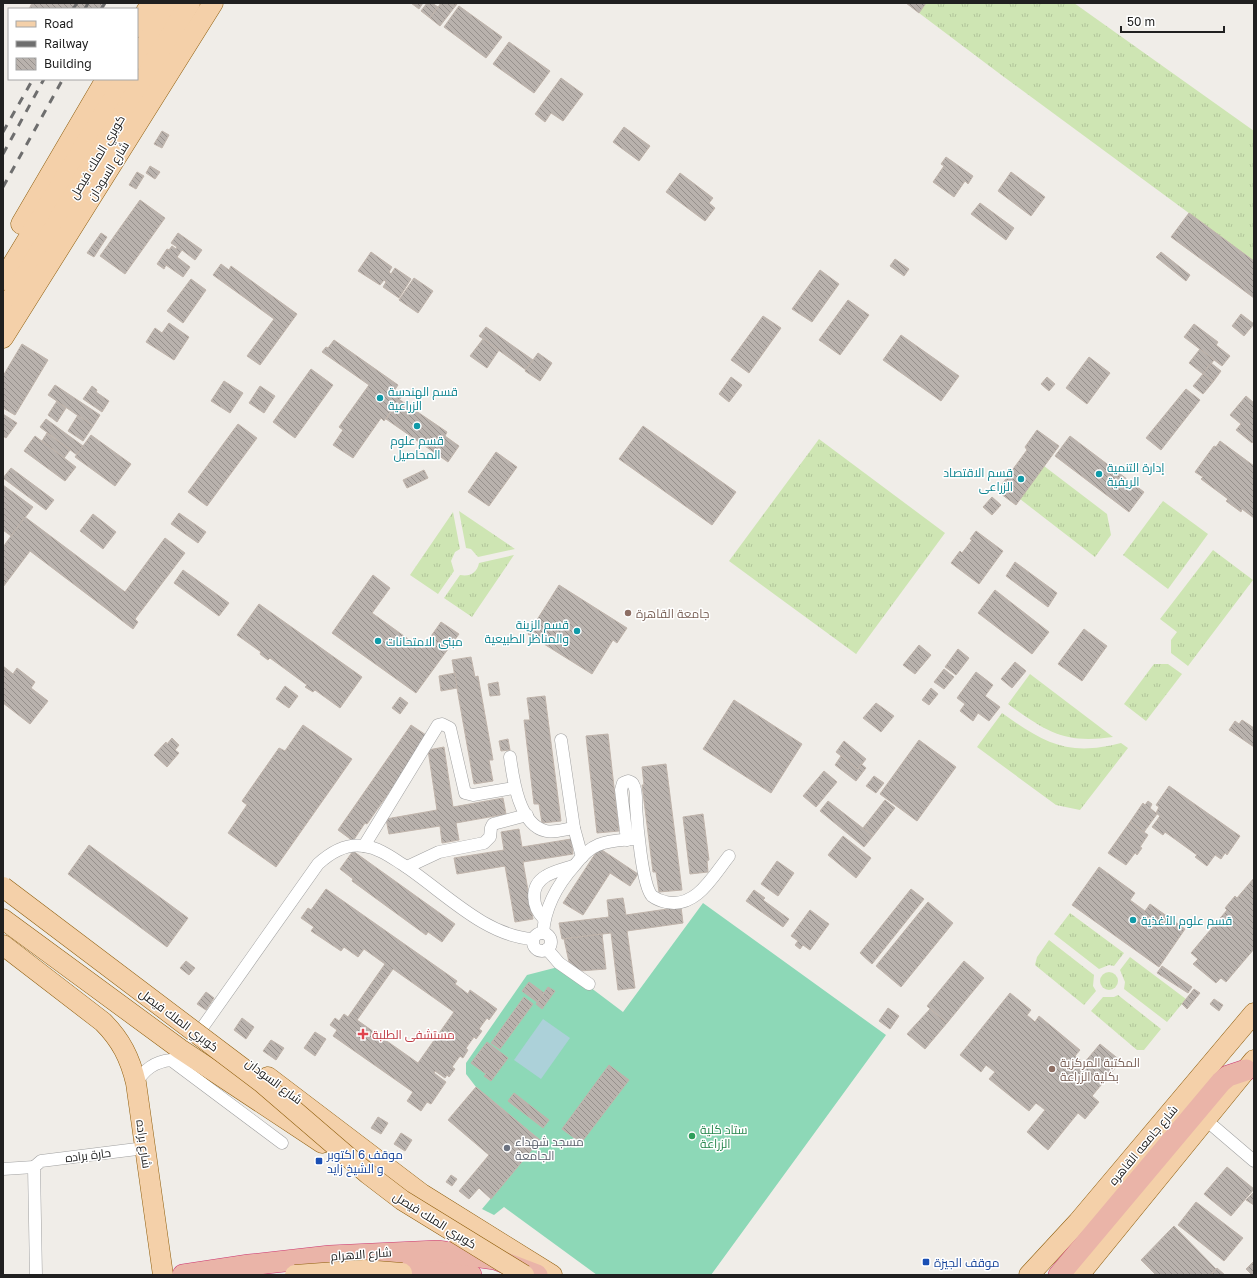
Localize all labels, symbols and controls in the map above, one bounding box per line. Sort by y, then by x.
legend [8,8,138,80]
scale bar [1121,8,1224,34]
text: 50 m [1127,14,1155,29]
text: Road [44,16,73,31]
text: Railway [44,36,89,51]
text: Building [44,56,92,71]
street label: كوبري الملك فيصل [66,112,131,203]
street label: شارع السودان [84,139,133,204]
place label: قسم الهندسة الزراعية [388,384,458,413]
marker: قسم الهندسة الزراعية [375,393,385,403]
marker: قسم علوم المحاصيل [412,421,422,431]
place label: قسم علوم المحاصيل [390,433,444,462]
place label: إدارة التنمية الريفية [1107,460,1165,489]
place label: قسم الاقتصاد الزراعى [943,465,1013,494]
marker: إدارة التنمية الريفية [1094,469,1104,479]
marker: قسم الاقتصاد الزراعى [1016,474,1026,484]
place label: جامعة القاهرة [636,606,709,621]
marker: جامعة القاهرة [623,608,633,618]
place label: قسم الزينة والمناظر الطبيعية [485,617,569,646]
marker: قسم الزينة والمناظر الطبيعية [572,626,582,636]
place label: مبنى الامتحانات [386,634,463,649]
marker: مبنى الامتحانات [373,636,383,646]
place label: قسم علوم الأغذية [1141,913,1232,929]
marker: قسم علوم الأغذية [1128,915,1138,925]
street label: كوبري الملك فيصل [135,985,222,1057]
place label: مستشفى الطلبة [372,1027,455,1042]
marker: مستشفى الطلبة [357,1028,369,1040]
street label: شارع السودان [242,1055,305,1108]
place label: المكتبة المركزية بكلية الزراعة [1060,1055,1140,1084]
marker: المكتبة المركزية بكلية الزراعة [1047,1064,1057,1074]
street label: شارع جامعه القاهره [1105,1102,1182,1189]
street label: شارع براده [132,1119,155,1170]
place label: ستاد كلية الزراعة [700,1122,748,1151]
marker: ستاد كلية الزراعة [687,1131,697,1141]
place label: مسجد شهداء الجامعة [515,1134,584,1163]
marker: مسجد شهداء الجامعة [502,1143,512,1153]
street label: حارة براده [64,1145,112,1165]
place label: موقف 6 اكتوبر و الشيخ زايد [326,1147,403,1177]
marker: موقف 6 اكتوبر و الشيخ زايد [314,1156,324,1166]
street label: كوبري الملك فيصل [389,1188,479,1254]
street label: شارع الاهرام [330,1244,392,1265]
place label: موقف الجيزة [934,1255,1000,1270]
marker: موقف الجيزة [921,1257,931,1267]

